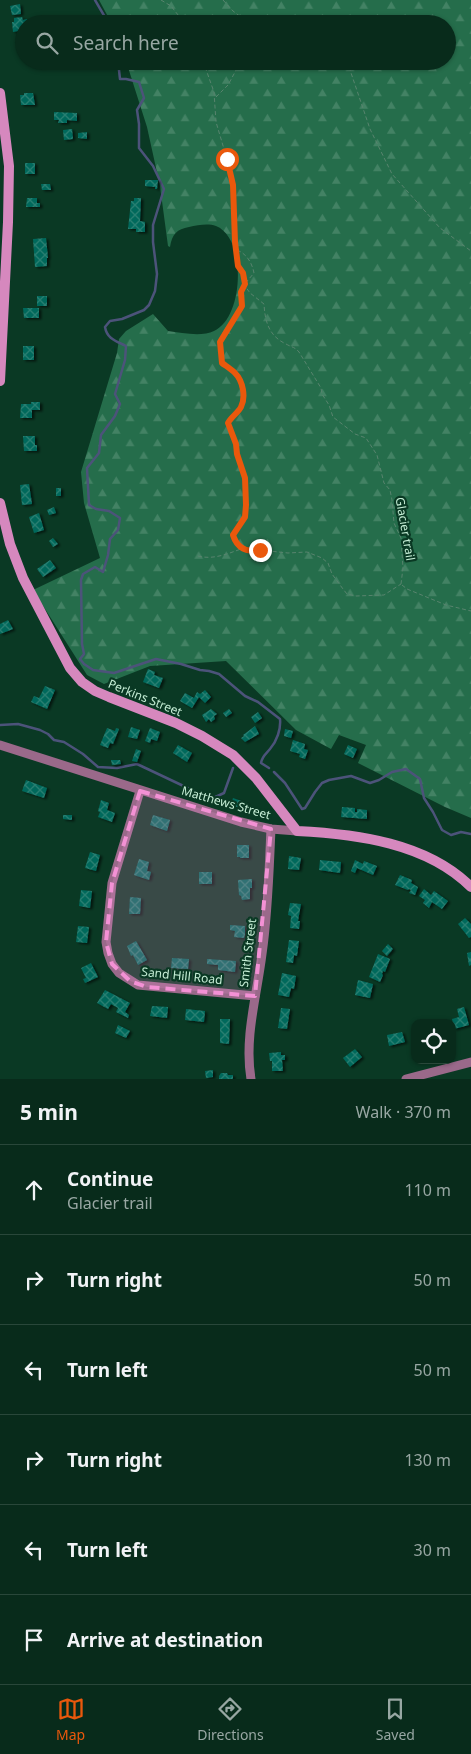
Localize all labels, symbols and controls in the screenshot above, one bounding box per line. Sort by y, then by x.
search box [15,15,456,70]
icon: search [33,29,61,57]
text: Search here [73,30,179,56]
route start [216,148,239,171]
street label: Glacier trail [392,496,419,562]
route end [249,539,272,562]
street label: Perkins Street [106,675,185,720]
street label: Matthews Street [180,782,273,824]
street label: Smith Street [235,917,260,988]
street label: Sand Hill Road [141,963,223,988]
map controls [411,1019,456,1064]
button: locate [411,1019,456,1064]
text: 5 min [20,1098,78,1126]
text: Walk · 370 m [356,1101,451,1123]
text: Continue [67,1166,153,1192]
icon: ahead [20,1176,48,1204]
text: 110 m [404,1179,451,1201]
text: Glacier trail [67,1192,153,1214]
icon: right [20,1266,48,1294]
text: Turn right [67,1267,162,1293]
text: 50 m [414,1269,451,1291]
icon: left [20,1356,48,1384]
text: Turn left [67,1357,148,1383]
text: 50 m [414,1359,451,1381]
icon: right [20,1446,48,1474]
text: Turn right [67,1447,162,1473]
text: 130 m [404,1449,451,1471]
icon: left [20,1536,48,1564]
text: Turn left [67,1537,148,1563]
text: 30 m [414,1539,451,1561]
icon: arrive [20,1626,48,1654]
text: Arrive at destination [67,1627,263,1653]
tab: Map [56,1695,85,1744]
tab: Directions [197,1695,264,1744]
tab: Saved [376,1695,415,1744]

